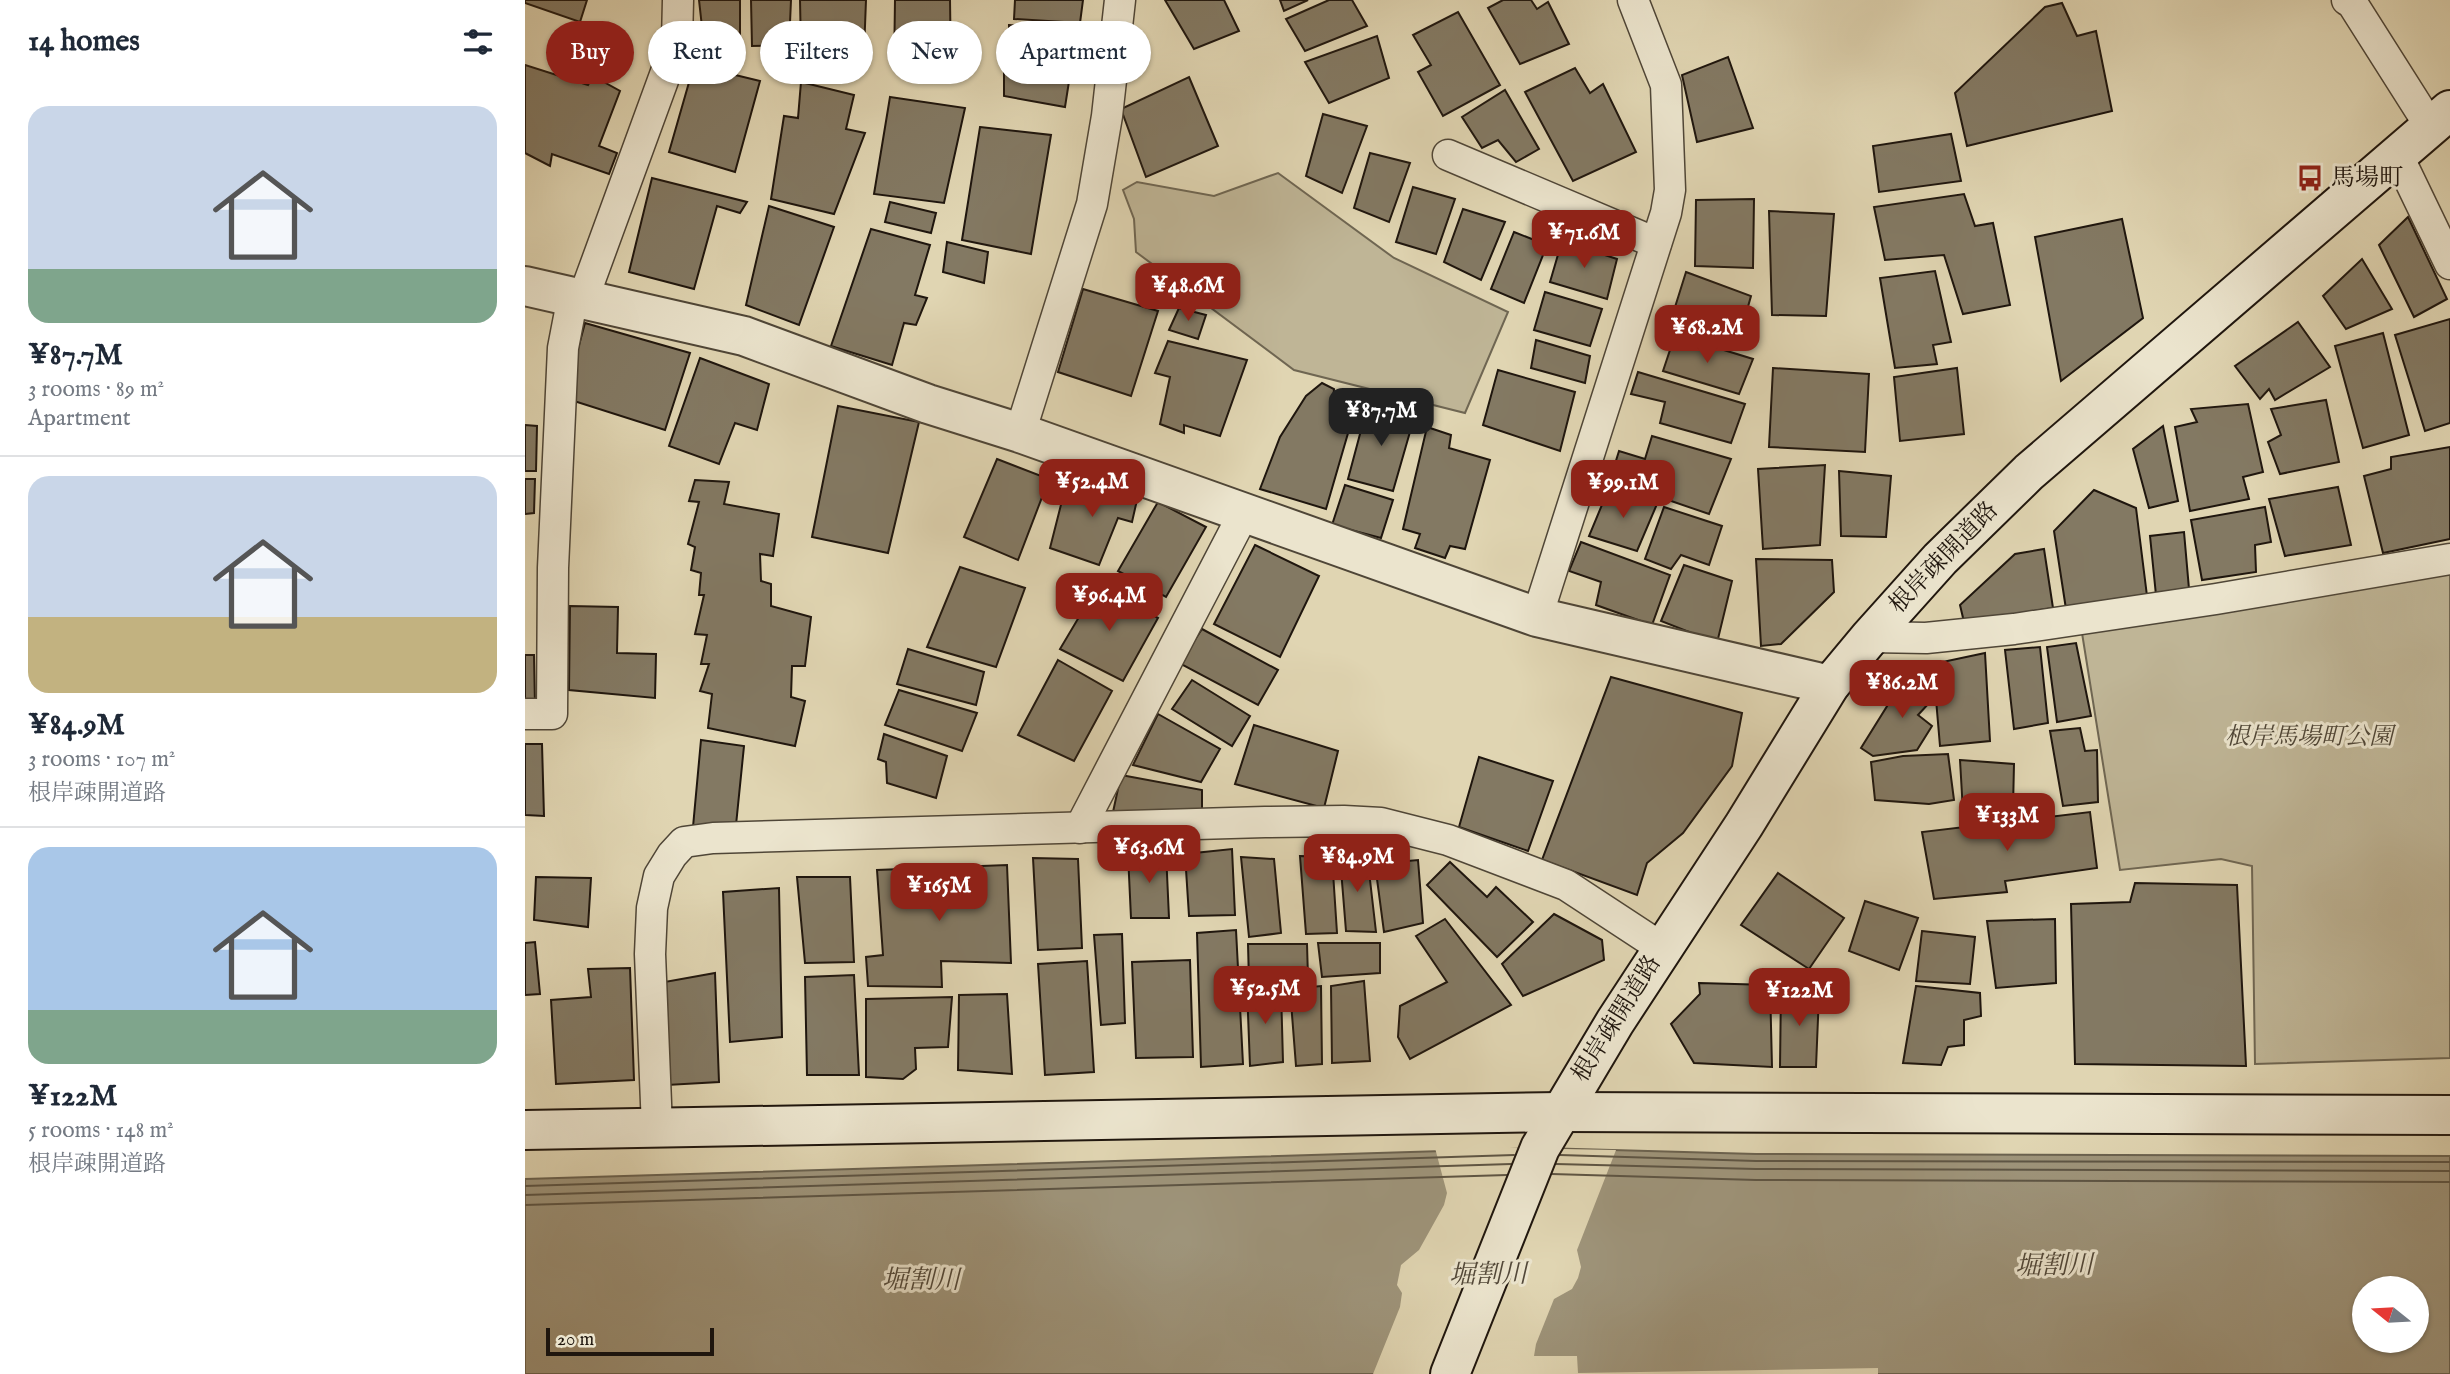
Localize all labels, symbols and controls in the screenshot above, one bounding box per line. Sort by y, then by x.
chip: Buy [546,21,634,84]
chip: Rent [648,21,746,84]
chip: Filters [760,21,873,84]
chip: New [887,21,982,84]
chip: Apartment [996,21,1151,84]
text: 14 homes [28,23,140,61]
icon: filters [459,23,497,61]
icon: home [200,152,326,278]
bus stop icon: 馬場町 [2295,163,2325,193]
place label: 馬場町 [2331,163,2403,194]
pin: ¥71.6M [1527,210,1641,270]
text: ¥71.6M [1548,218,1620,247]
pin: ¥48.6M [1131,264,1245,323]
text: ¥48.6M [1151,271,1225,300]
pin: ¥68.2M [1650,306,1764,365]
text: ¥68.2M [1671,313,1743,342]
text: ¥87.7M [28,337,123,375]
text: 3 rooms · 89 m² [28,375,164,404]
pin: ¥87.7M [1324,388,1438,448]
text: ¥87.7M [1345,396,1417,425]
text: Apartment [28,404,131,433]
pin: ¥52.4M [1035,460,1149,519]
pin: ¥99.1M [1566,461,1680,520]
text: ¥52.4M [1055,467,1129,496]
text: ¥99.1M [1587,468,1659,497]
street label: 根岸疎開道路 [1883,495,2005,621]
icon: home [200,521,326,647]
pin: ¥96.4M [1052,574,1166,633]
text: ¥96.4M [1072,581,1146,610]
pin: ¥86.2M [1845,660,1959,720]
text: ¥86.2M [1866,668,1938,697]
text: ¥84.9M [28,707,125,745]
park label: 根岸馬場町公園 [2225,722,2397,753]
text: 3 rooms · 107 m² [28,745,176,774]
text: 根岸疎開道路 [28,779,166,808]
pin: ¥133M [1958,794,2056,853]
text: ¥133M [1975,801,2039,830]
pin: ¥63.6M [1092,826,1206,885]
text: ¥63.6M [1113,833,1185,862]
pin: ¥84.9M [1300,834,1414,894]
text: ¥84.9M [1320,842,1394,871]
pin: ¥165M [890,864,988,923]
text: ¥165M [906,871,972,900]
icon: home [200,892,326,1018]
street label: 根岸疎開道路 [1566,950,1668,1088]
pin: ¥52.5M [1208,967,1322,1026]
pin: ¥122M [1750,968,1848,1028]
text: ¥52.5M [1230,974,1300,1003]
text: ¥122M [1765,976,1833,1005]
text: ¥122M [28,1078,117,1116]
text: 5 rooms · 148 m² [28,1116,174,1145]
text: 根岸疎開道路 [28,1150,166,1179]
water label: 堀割川 [2015,1249,2096,1283]
water label: 堀割川 [1449,1258,1530,1292]
water label: 堀割川 [882,1264,963,1297]
north arrow [2352,1276,2429,1353]
map controls [2352,1276,2429,1353]
scale bar [546,1325,714,1357]
text: 20 m [557,1328,594,1352]

